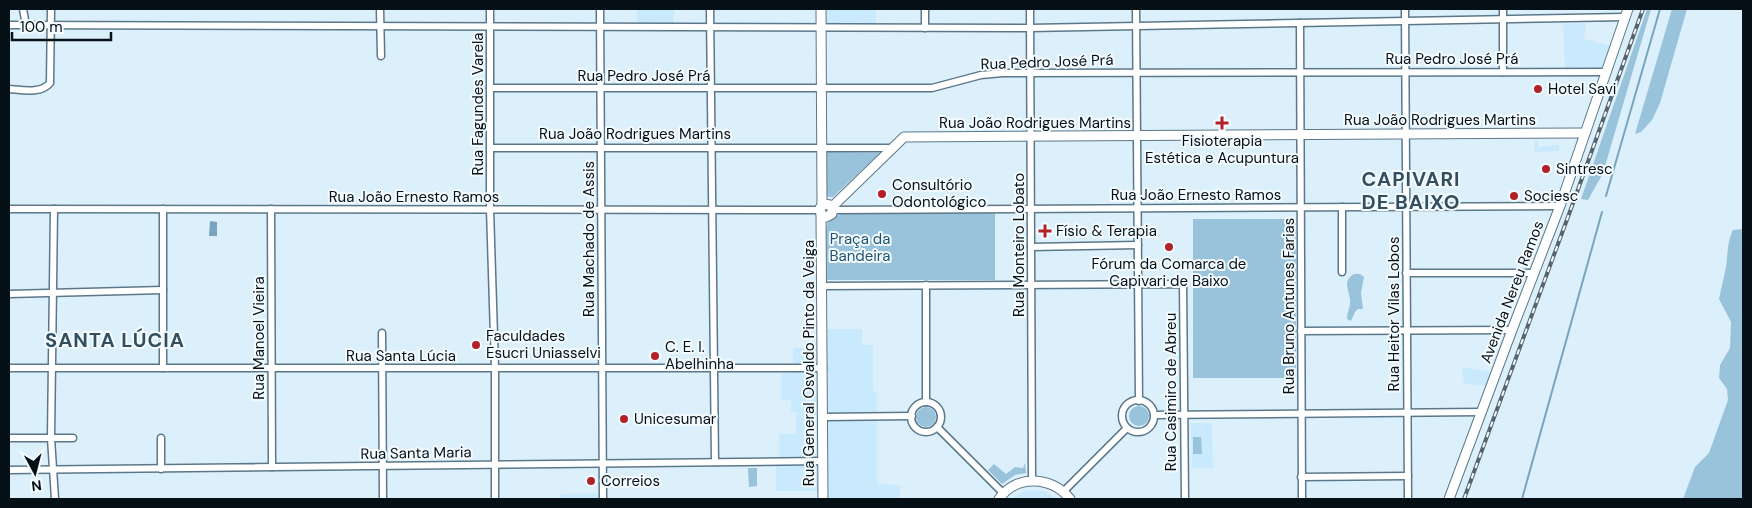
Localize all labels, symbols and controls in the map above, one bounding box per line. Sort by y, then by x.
scale bar [12,10,111,42]
text: 100 m [20,17,63,37]
street label: Rua Fagundes Varela [468,33,488,176]
street label: Rua Pedro José Prá [1386,49,1518,69]
street label: Rua Pedro José Prá [980,50,1114,74]
street label: Rua Pedro José Prá [578,66,710,86]
place label: Hotel Savi [1548,79,1616,99]
marker: Hotel Savi [1532,83,1544,95]
street label: Rua João Rodrigues Martins [1344,110,1536,130]
street label: Rua João Rodrigues Martins [939,113,1131,133]
marker: Fisioterapia Estética e Acupuntura [1215,116,1229,130]
street label: Rua João Rodrigues Martins [539,124,731,144]
place label: Fisioterapia Estética e Acupuntura [1145,131,1299,168]
place label: Sintresc [1556,159,1613,179]
street label: Rua Machado de Assis [579,161,599,317]
marker: Sintresc [1540,163,1552,175]
district label: CAPIVARI DE BAIXO [1361,166,1461,215]
street label: Rua Monteiro Lobato [1009,173,1029,317]
place label: Consultório Odontológico [892,175,987,212]
street label: Rua João Ernesto Ramos [1111,185,1281,205]
place label: Sociesc [1524,186,1578,206]
street label: Rua João Ernesto Ramos [329,187,499,207]
marker: Consultório Odontológico [876,188,888,200]
marker: Sociesc [1508,190,1520,202]
street label: Rua Bruno Antunes Farias [1279,218,1299,394]
street label: Avenida Nereu Ramos [1476,218,1548,366]
place label: Físio & Terapia [1056,221,1157,241]
marker: Físio & Terapia [1038,224,1052,238]
park label: Praça da Bandeira [829,229,891,266]
street label: Rua Heitor Vilas Lobos [1384,236,1404,392]
street label: Rua General Osvaldo Pinto da Veiga [799,240,819,486]
marker: Fórum da Comarca de Capivari de Baixo [1163,241,1175,253]
place label: Fórum da Comarca de Capivari de Baixo [1092,254,1246,291]
street label: Rua Manoel Vieira [249,276,269,400]
street label: Rua Casimiro de Abreu [1161,313,1181,471]
place label: Faculdades Esucri Uniasselvi [486,326,601,363]
district label: SANTA LÚCIA [45,327,185,353]
place label: C. E. I. Abelhinha [665,337,734,374]
marker: Faculdades Esucri Uniasselvi [470,339,482,351]
street label: Rua Santa Lúcia [346,346,456,366]
marker: C. E. I. Abelhinha [649,350,661,362]
place label: Unicesumar [634,409,717,429]
marker: Unicesumar [618,413,630,425]
street label: Rua Santa Maria [360,442,472,464]
north arrow [10,448,60,498]
place label: Correios [601,471,660,491]
marker: Correios [585,475,597,487]
text: N [30,476,43,495]

